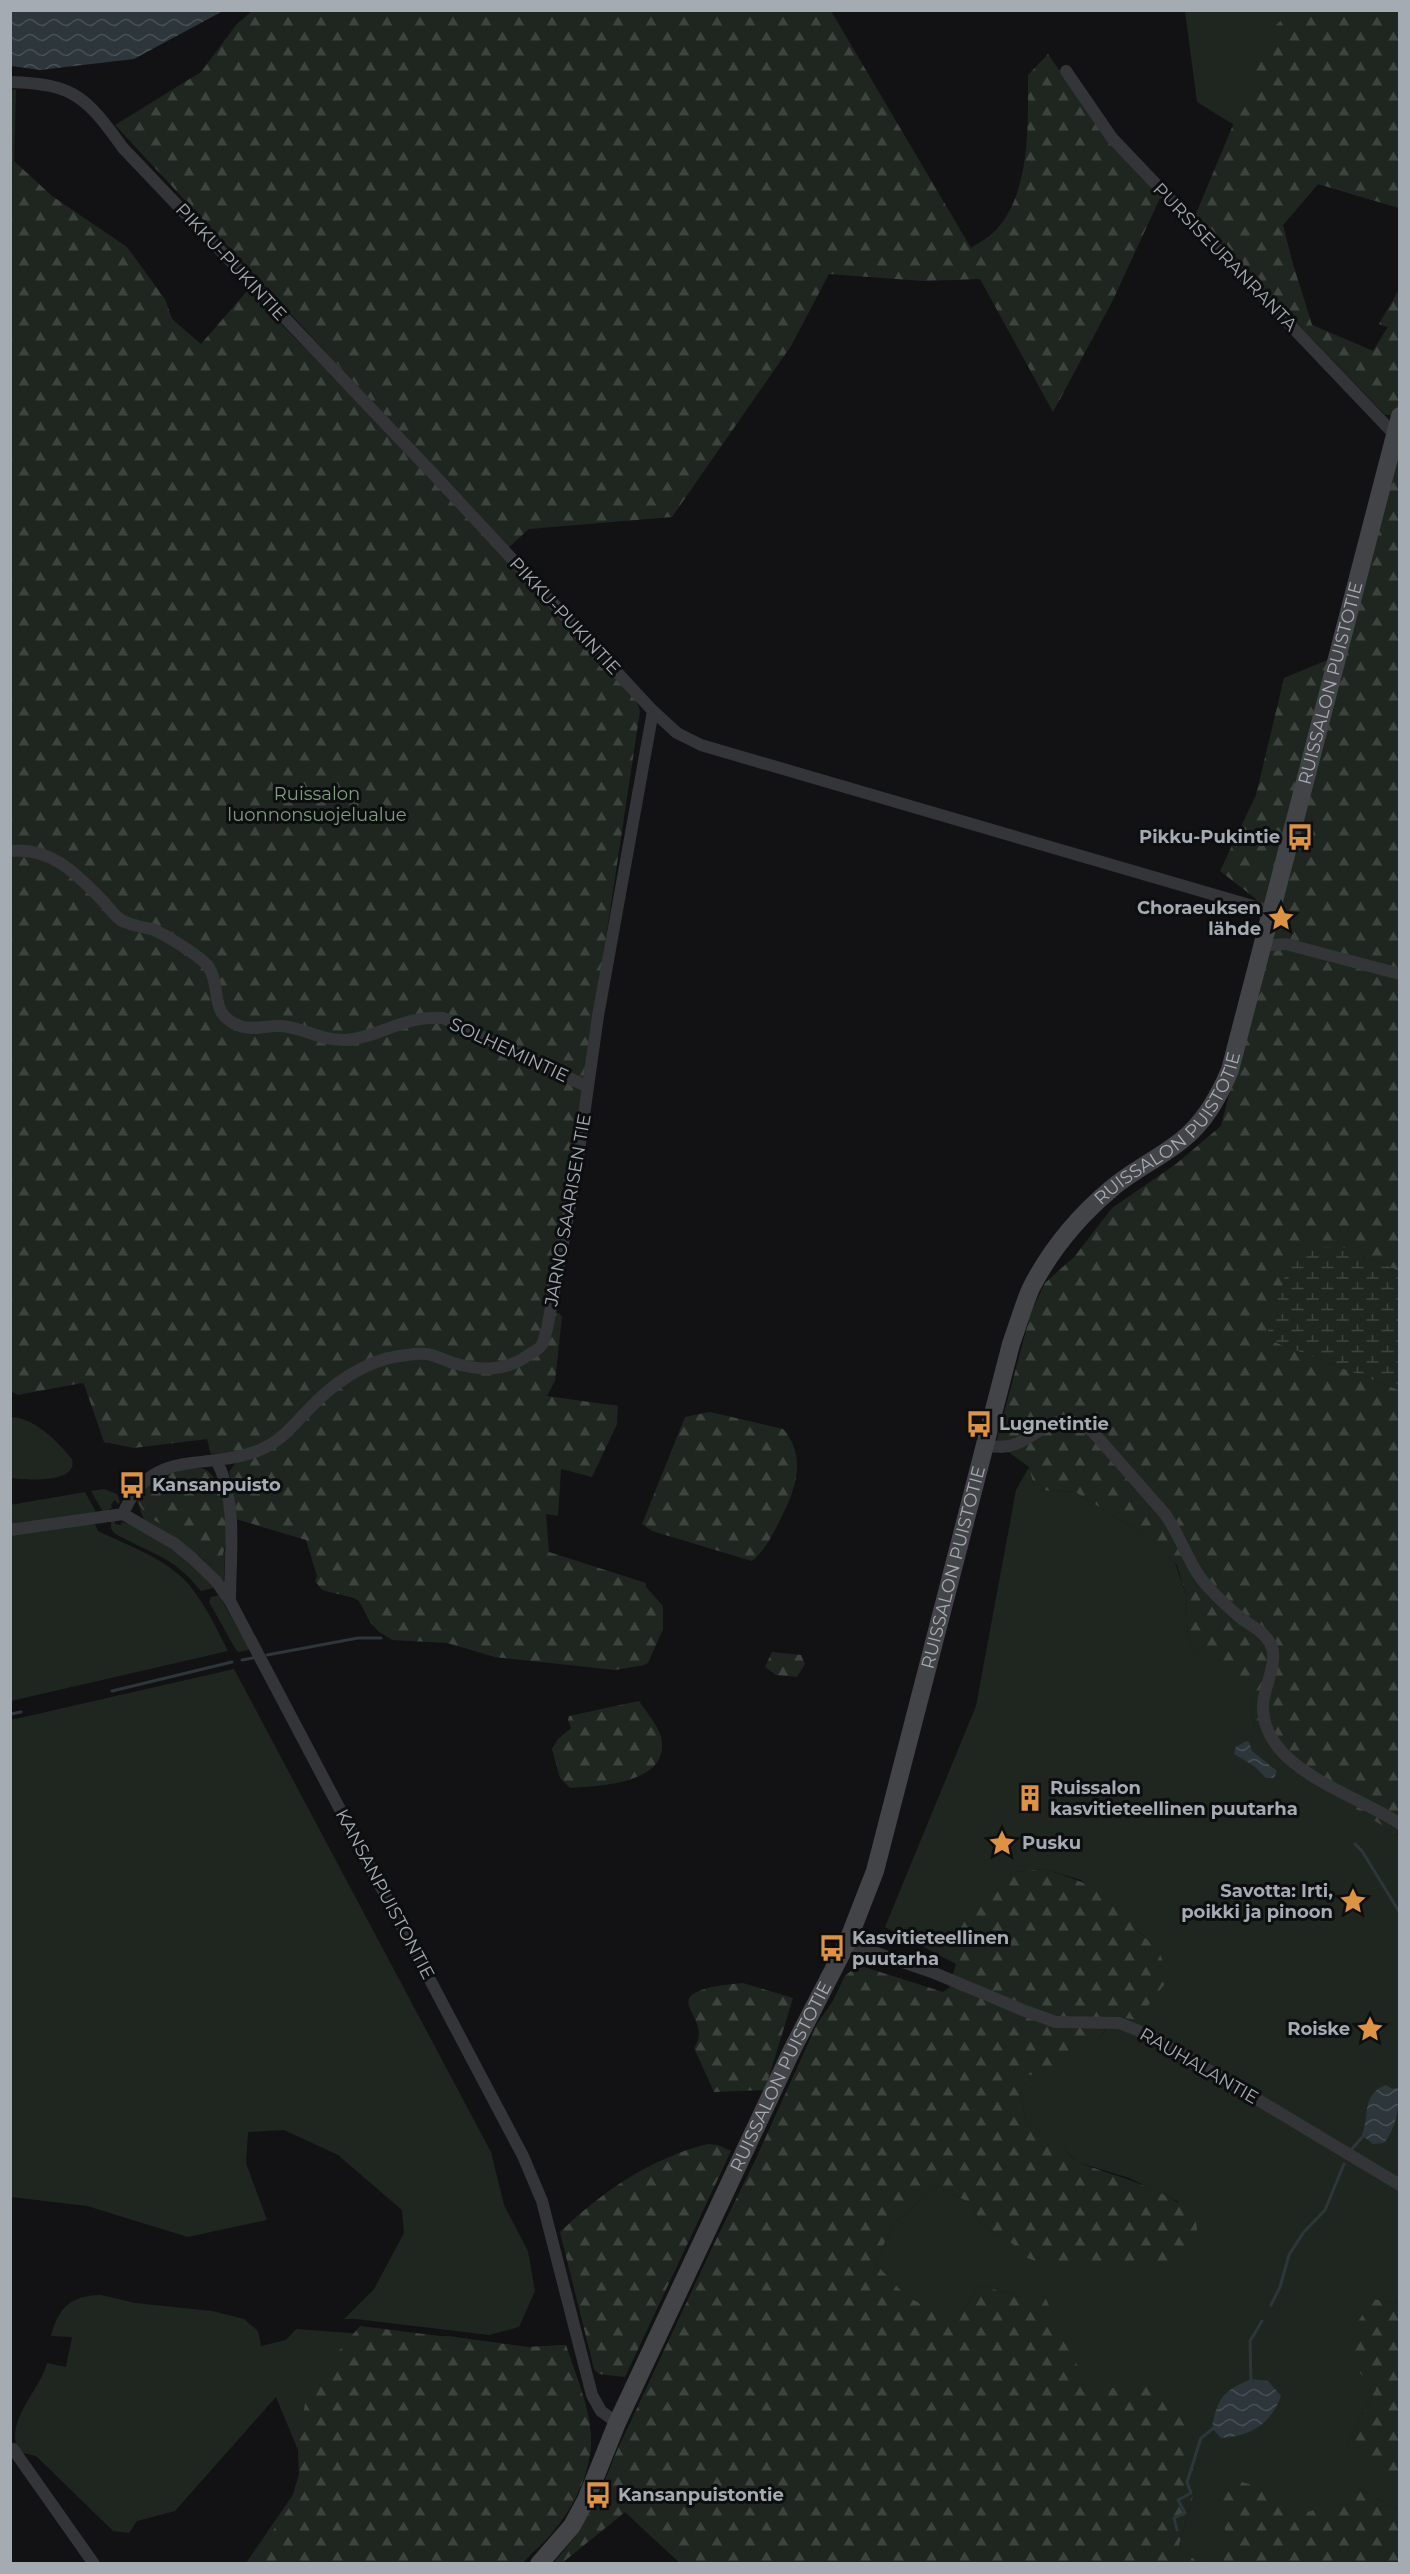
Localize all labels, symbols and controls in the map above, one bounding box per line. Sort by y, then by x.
street label: PURSISEURANRANTA [1148,178,1302,336]
street label: PIKKU-PUKINTIE [171,199,291,325]
street label: PIKKU-PUKINTIE [505,553,625,679]
street label: RUISSALON PUISTOTIE [1294,579,1367,787]
park label: Ruissalon luonnonsuojelualue [227,783,407,826]
bus stop icon: Pikku-Pukintie [1285,822,1315,852]
place label: Pikku-Pukintie [1139,826,1280,848]
place label: Choraeuksen lähde [1137,897,1261,940]
place icon: Choraeuksen lähde [1266,903,1296,933]
street label: SOLHEMINTIE [446,1013,572,1087]
street label: RUISSALON PUISTOTIE [1090,1050,1245,1209]
street label: JARNO SAARISEN TIE [540,1112,596,1309]
bus stop icon: Lugnetintie [964,1409,994,1439]
place label: Lugnetintie [999,1413,1109,1435]
street label: RUISSALON PUISTOTIE [917,1463,990,1671]
bus stop icon: Kansanpuisto [117,1470,147,1500]
place label: Kansanpuisto [152,1474,281,1496]
place label: Ruissalon kasvitieteellinen puutarha [1050,1777,1298,1820]
building icon: Ruissalon kasvitieteellinen puutarha [1015,1783,1045,1813]
street label: KANSANPUISTONTIE [331,1805,439,1983]
place icon: Pusku [987,1828,1017,1858]
place label: Pusku [1022,1832,1081,1854]
place label: Savotta: Irti, poikki ja pinoon [1181,1880,1333,1923]
place icon: Savotta: Irti, poikki ja pinoon [1338,1886,1368,1916]
place label: Kasvitieteellinen puutarha [852,1927,1009,1970]
bus stop icon: Kasvitieteellinen puutarha [817,1933,847,1963]
street label: RUISSALON PUISTOTIE [725,1978,836,2175]
place icon: Roiske [1355,2014,1385,2044]
place label: Roiske [1287,2018,1350,2040]
street label: RAUHALANTIE [1136,2023,1262,2109]
bus stop icon: Kansanpuistontie [583,2480,613,2510]
place label: Kansanpuistontie [618,2484,784,2506]

